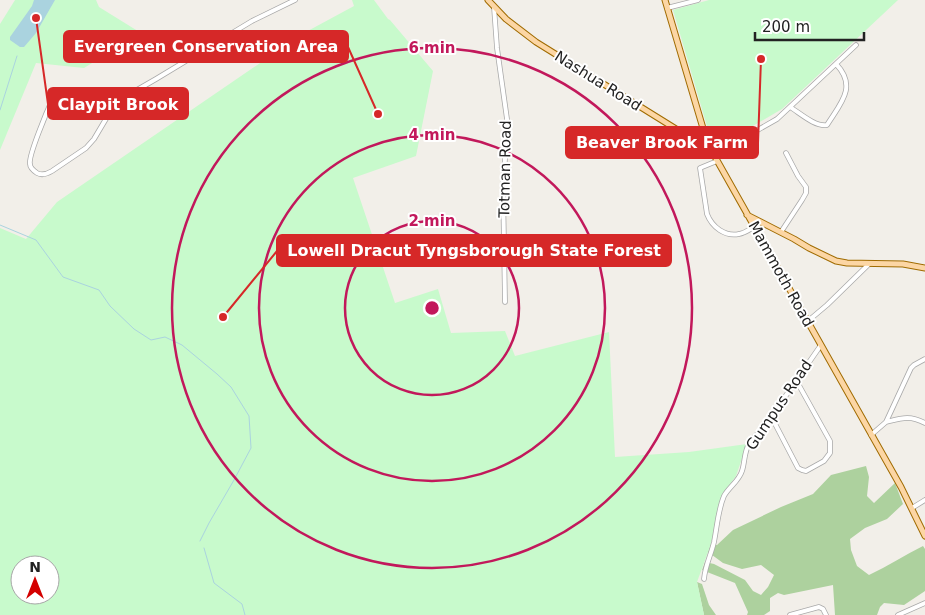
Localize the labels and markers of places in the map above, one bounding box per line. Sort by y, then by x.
callout: Evergreen Conservation Area [64,31,348,62]
callout: Claypit Brook [48,88,188,119]
callout: Beaver Brook Farm [566,127,758,158]
callout: Lowell Dracut Tyngsborough State Forest [277,235,671,266]
centre of rings [423,299,441,317]

